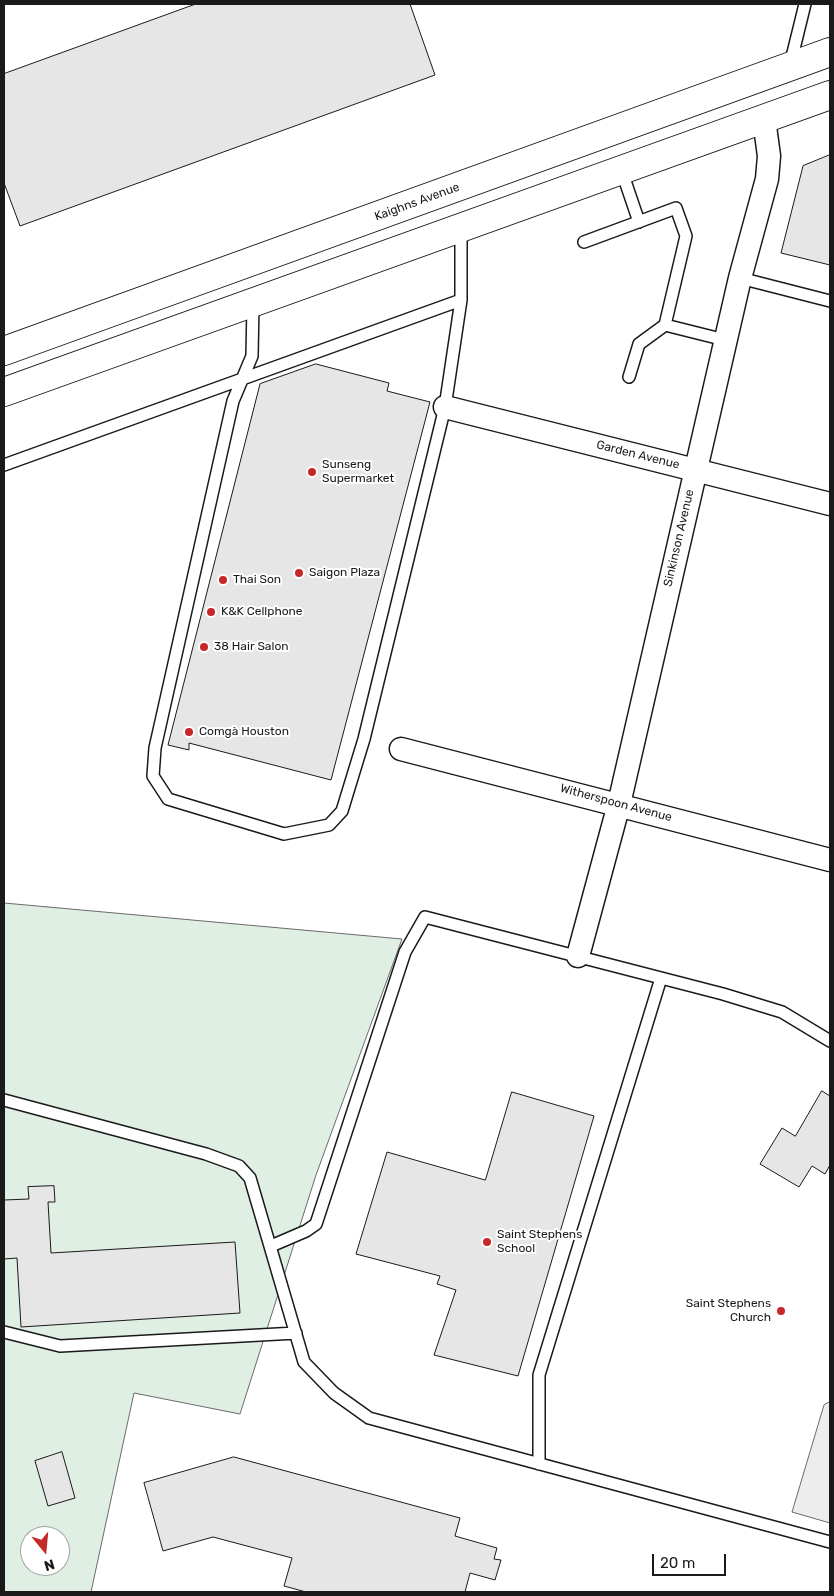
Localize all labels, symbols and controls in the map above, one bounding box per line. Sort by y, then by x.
street label: Kaighns Avenue [372,180,462,224]
street label: Garden Avenue [595,438,681,472]
place label: Sunseng Supermarket [322,458,394,486]
marker: Sunseng Supermarket [306,466,318,478]
street label: Sinkinson Avenue [661,488,697,588]
place label: Saigon Plaza [309,566,380,580]
marker: Saigon Plaza [293,567,305,579]
place label: Thai Son [233,573,281,587]
marker: Thai Son [217,574,229,586]
place label: K&K Cellphone [221,605,303,619]
marker: K&K Cellphone [205,606,217,618]
place label: 38 Hair Salon [214,640,289,654]
marker: 38 Hair Salon [198,641,210,653]
place label: Comgà Houston [199,725,289,739]
marker: Comgà Houston [183,726,195,738]
street label: Witherspoon Avenue [559,781,673,825]
place label: Saint Stephens School [497,1228,582,1256]
marker: Saint Stephens School [481,1236,493,1248]
place label: Saint Stephens Church [686,1297,771,1325]
marker: Saint Stephens Church [775,1305,787,1317]
north arrow [20,1526,70,1576]
scale bar [654,1544,728,1576]
text: 20 m [660,1554,695,1572]
text: N [42,1555,57,1574]

